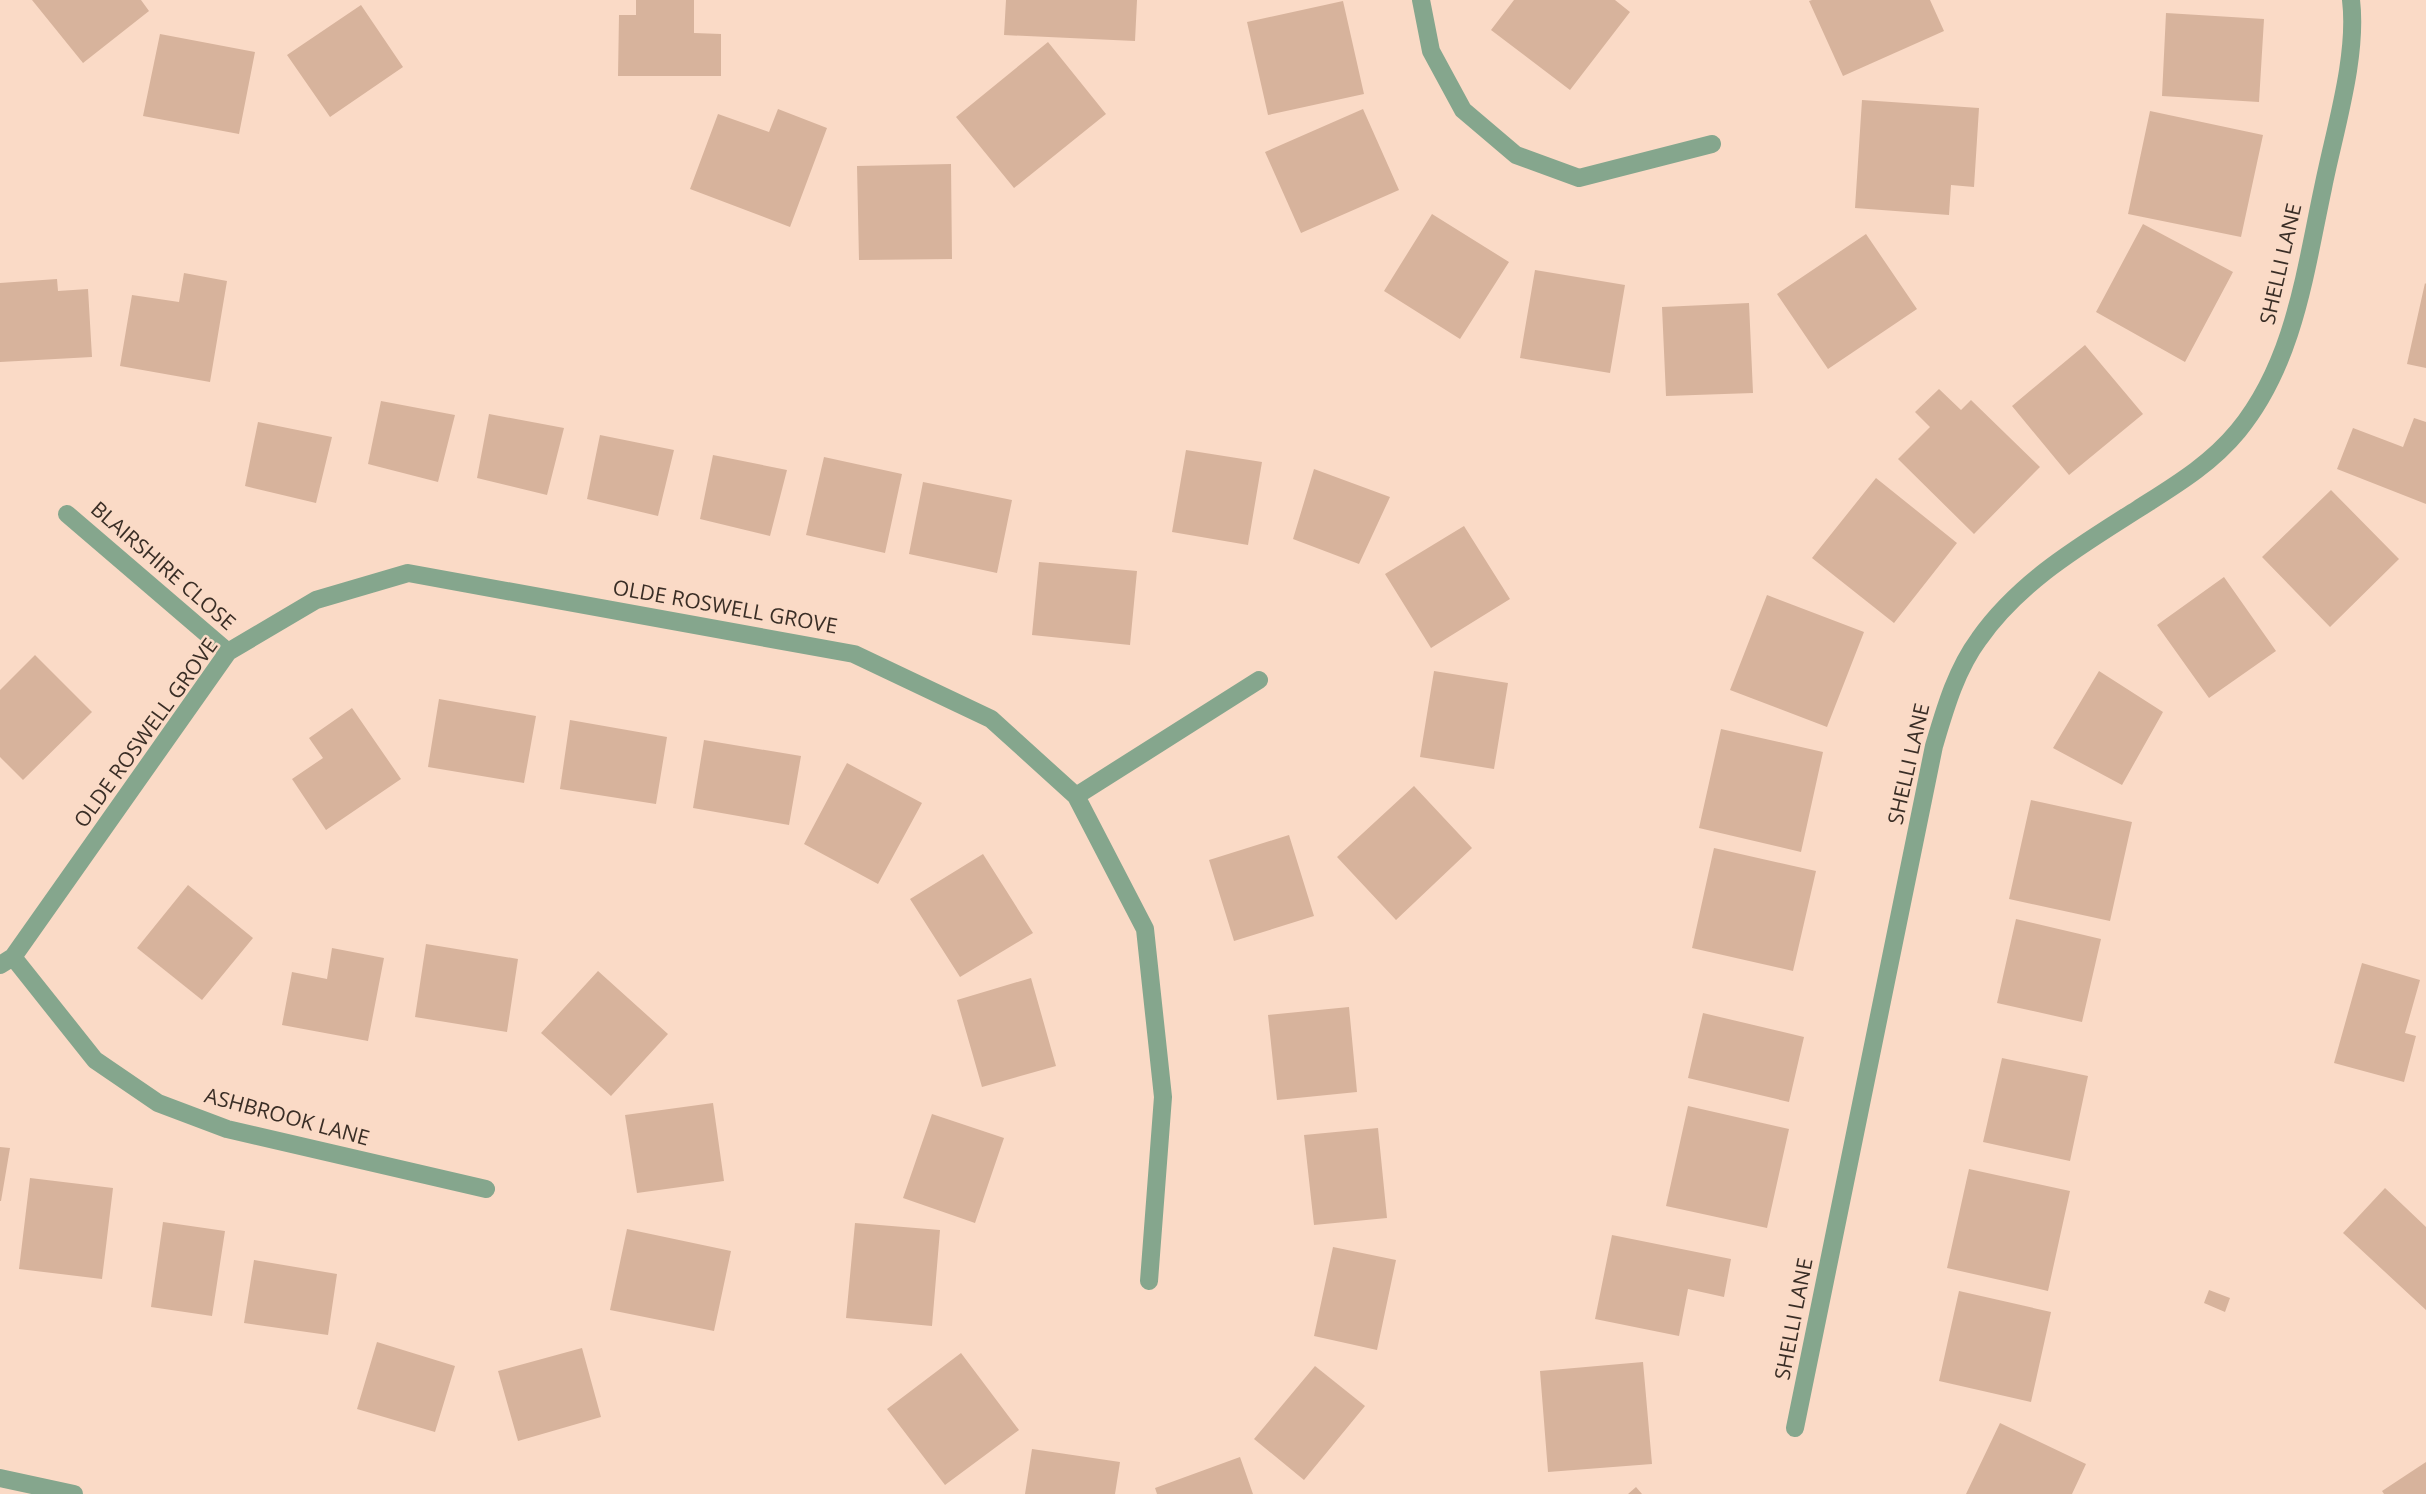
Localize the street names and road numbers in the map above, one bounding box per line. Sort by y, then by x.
street label: SHELLI LANE [2252,200,2308,327]
street label: BLAIRSHIRE CLOSE [85,495,242,636]
street label: OLDE ROSWELL GROVE [611,572,840,640]
street label: OLDE ROSWELL GROVE [67,632,223,833]
street label: SHELLI LANE [1880,700,1936,827]
street label: ASHBROOK LANE [202,1081,373,1151]
street label: SHELLI LANE [1767,1255,1819,1382]

